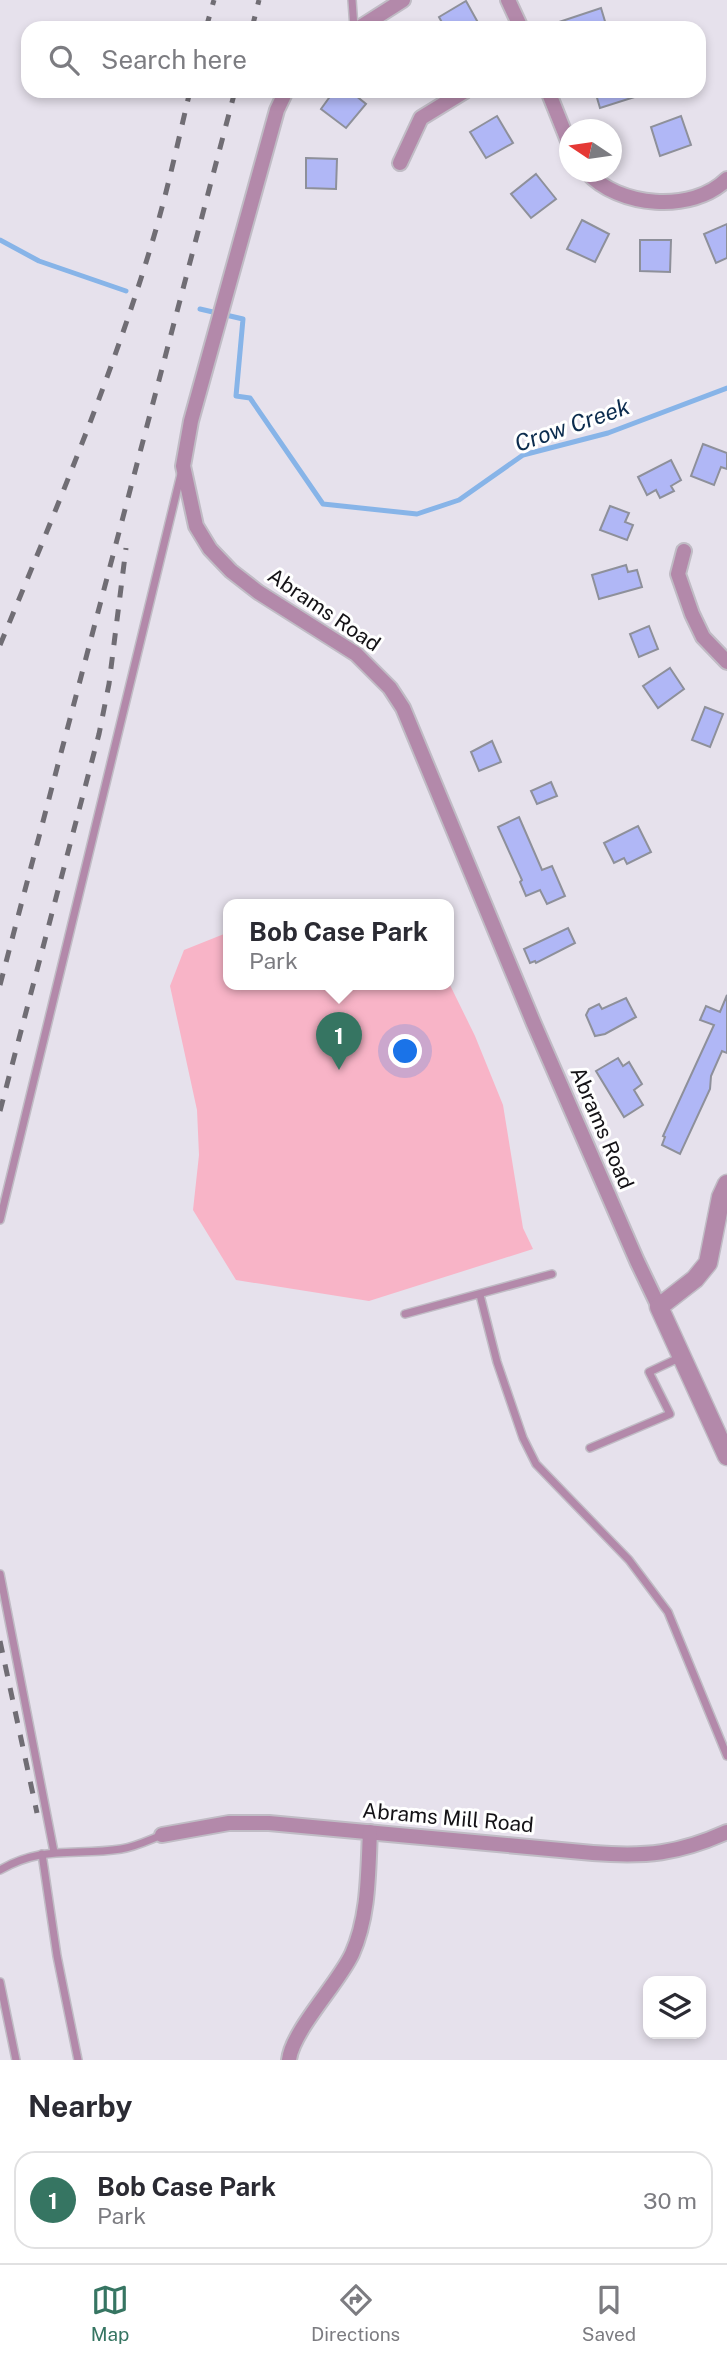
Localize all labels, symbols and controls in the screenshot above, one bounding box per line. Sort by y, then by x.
search box [21,21,706,98]
icon: search [45,41,83,79]
text: Search here [101,44,247,75]
north arrow [559,119,622,182]
water label: Crow Creek [511,392,633,457]
street label: Abrams Road [263,563,385,656]
popup [223,899,454,990]
text: Bob Case Park [249,916,428,947]
text: Park [249,947,298,974]
pin: 1 [316,1012,362,1070]
your location [388,1034,422,1068]
street label: Abrams Road [565,1063,639,1193]
street label: Abrams Mill Road [361,1798,535,1837]
map controls [643,1976,706,2039]
button: layers [643,1976,706,2039]
text: Nearby [28,2088,132,2124]
text: Bob Case Park [97,2171,276,2202]
text: 1 [48,2187,58,2214]
text: 30 m [643,2187,697,2214]
text: Park [97,2202,146,2229]
tab: Map [91,2281,129,2345]
tab: Directions [311,2281,400,2345]
tab: Saved [582,2281,636,2345]

